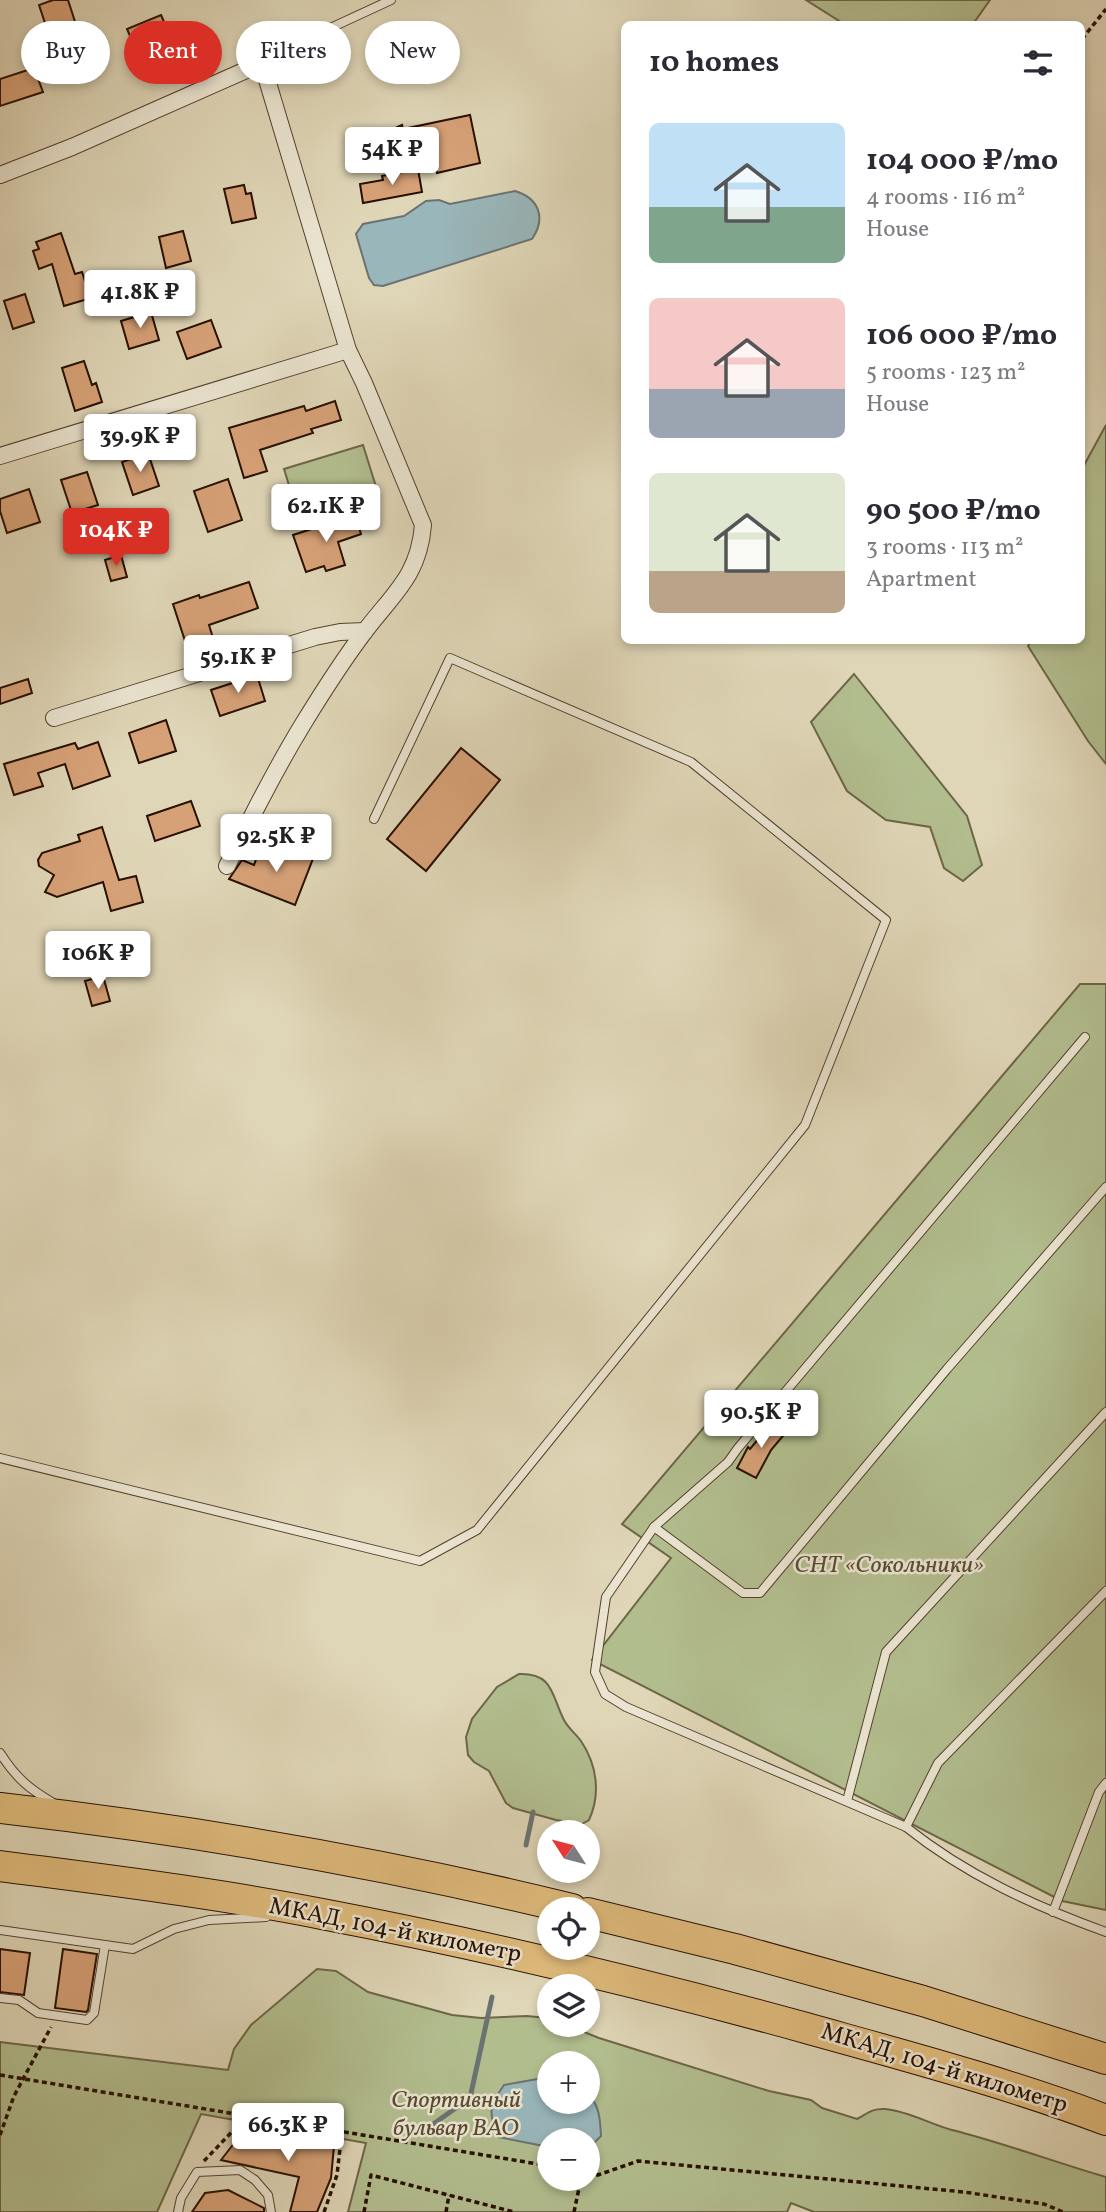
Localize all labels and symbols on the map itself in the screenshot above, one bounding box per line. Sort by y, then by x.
pin: 54K ₽ [343,128,441,187]
pin: 41.8K ₽ [75,270,205,330]
pin: 39.9K ₽ [75,414,205,474]
pin: 62.1K ₽ [261,484,391,544]
pin: 104K ₽ [59,508,173,568]
pin: 59.1K ₽ [173,636,303,695]
pin: 92.5K ₽ [211,814,341,874]
pin: 106K ₽ [41,932,155,991]
pin: 90.5K ₽ [696,1390,826,1450]
park label: СНТ «Сокольники» [794,1549,984,1583]
north arrow [537,1820,600,1883]
street label: МКАД, 104-й километр [266,1890,524,1972]
street label: МКАД, 104-й километр [816,2015,1072,2123]
park label: Спортивный бульвар ВАО [391,2084,521,2146]
pin: 66.3K ₽ [223,2104,353,2163]

